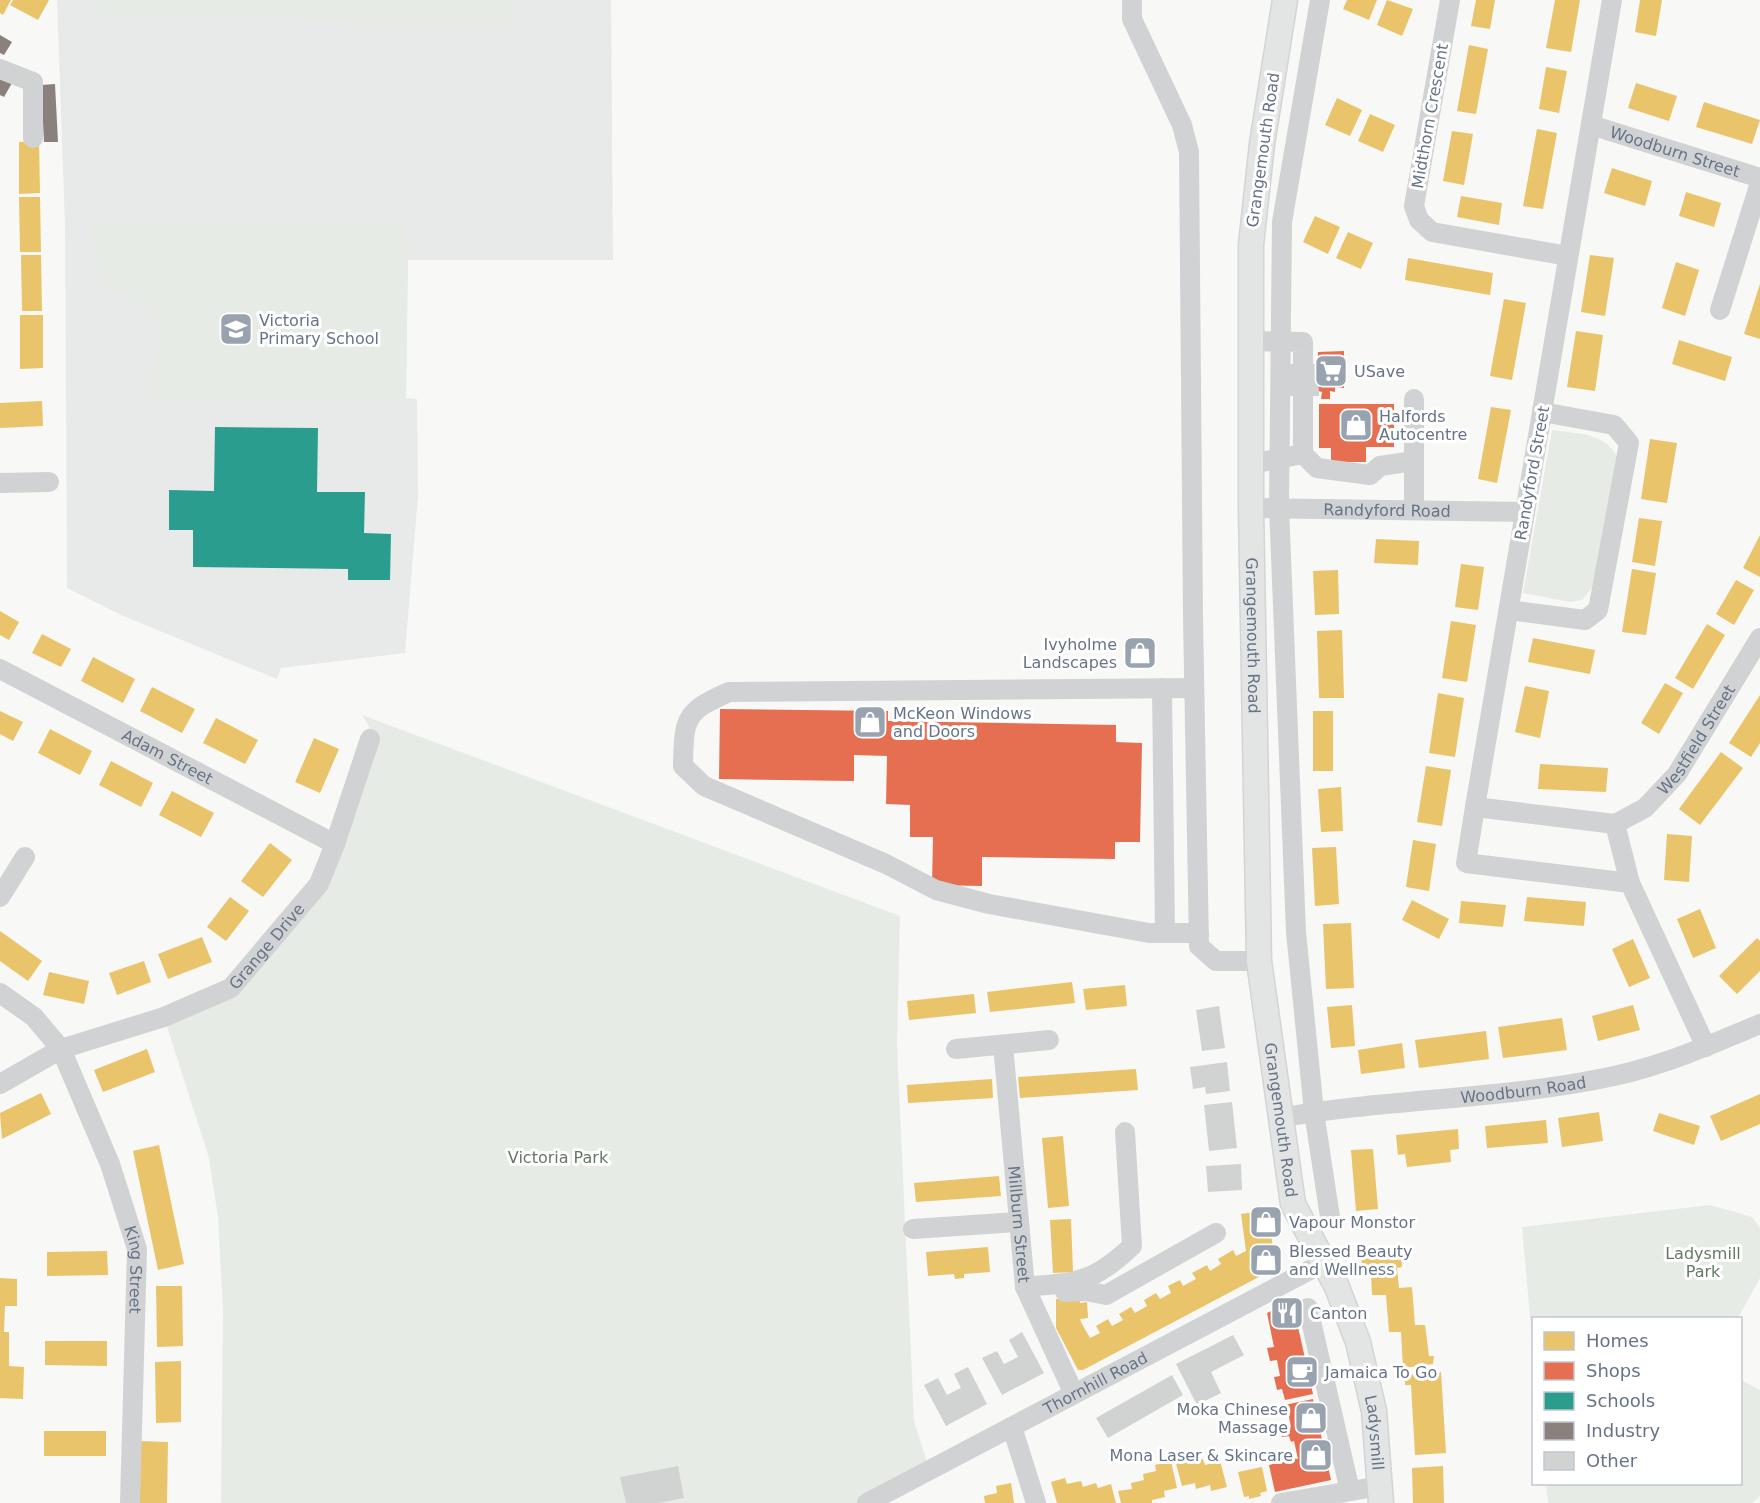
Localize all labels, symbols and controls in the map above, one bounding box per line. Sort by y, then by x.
street label: Midthorn Crescent [1408,42,1452,190]
street label: Grangemouth Road [1243,71,1283,229]
street label: Woodburn Street [1608,122,1742,181]
school or university icon: Victoria Primary School [218,311,254,347]
place label: Victoria Primary School [259,311,379,348]
supermarket icon: USave [1313,353,1349,389]
place label: USave [1354,362,1405,381]
street label: Randyford Street [1511,404,1553,542]
shop icon: Halfords Autocentre [1338,407,1374,443]
place label: Halfords Autocentre [1379,407,1467,444]
street label: Randyford Road [1323,500,1451,520]
street label: Grangemouth Road [1242,557,1264,714]
place label: Ivyholme Landscapes [1023,635,1117,672]
shop icon: Ivyholme Landscapes [1122,635,1158,671]
street label: Westfield Street [1653,681,1739,798]
shop icon: McKeon Windows and Doors [852,704,888,740]
place label: McKeon Windows and Doors [893,704,1032,741]
street label: Adam Street [119,725,216,788]
street label: Grange Drive [225,899,308,993]
street label: Grangemouth Road [1261,1041,1301,1199]
street label: Woodburn Road [1460,1072,1588,1107]
park label: Victoria Park [508,1148,609,1167]
street label: Millburn Street [1005,1165,1034,1284]
shop icon: Vapour Monstor [1248,1204,1284,1240]
place label: Vapour Monstor [1289,1213,1415,1232]
street label: King Street [121,1223,146,1314]
shop icon: Blessed Beauty and Wellness [1248,1242,1284,1278]
place label: Blessed Beauty and Wellness [1289,1242,1413,1279]
park label: Ladysmill Park [1665,1244,1741,1281]
restaurant icon: Canton [1269,1295,1305,1331]
place label: Canton [1310,1304,1367,1323]
legend [1532,1317,1742,1485]
text: Homes [1586,1330,1649,1351]
street label: Thornhill Road [1039,1348,1151,1418]
cafe icon: Jamaica To Go [1284,1354,1320,1390]
text: Shops [1586,1360,1641,1381]
place label: Jamaica To Go [1324,1363,1437,1382]
text: Schools [1586,1390,1655,1411]
street label: Ladysmill [1361,1393,1388,1471]
place label: Moka Chinese Massage [1177,1400,1288,1437]
shop icon: Moka Chinese Massage [1293,1400,1329,1436]
text: Industry [1586,1420,1660,1441]
shop icon: Mona Laser & Skincare [1298,1437,1334,1473]
place label: Mona Laser & Skincare [1110,1446,1293,1465]
text: Other [1586,1450,1638,1471]

